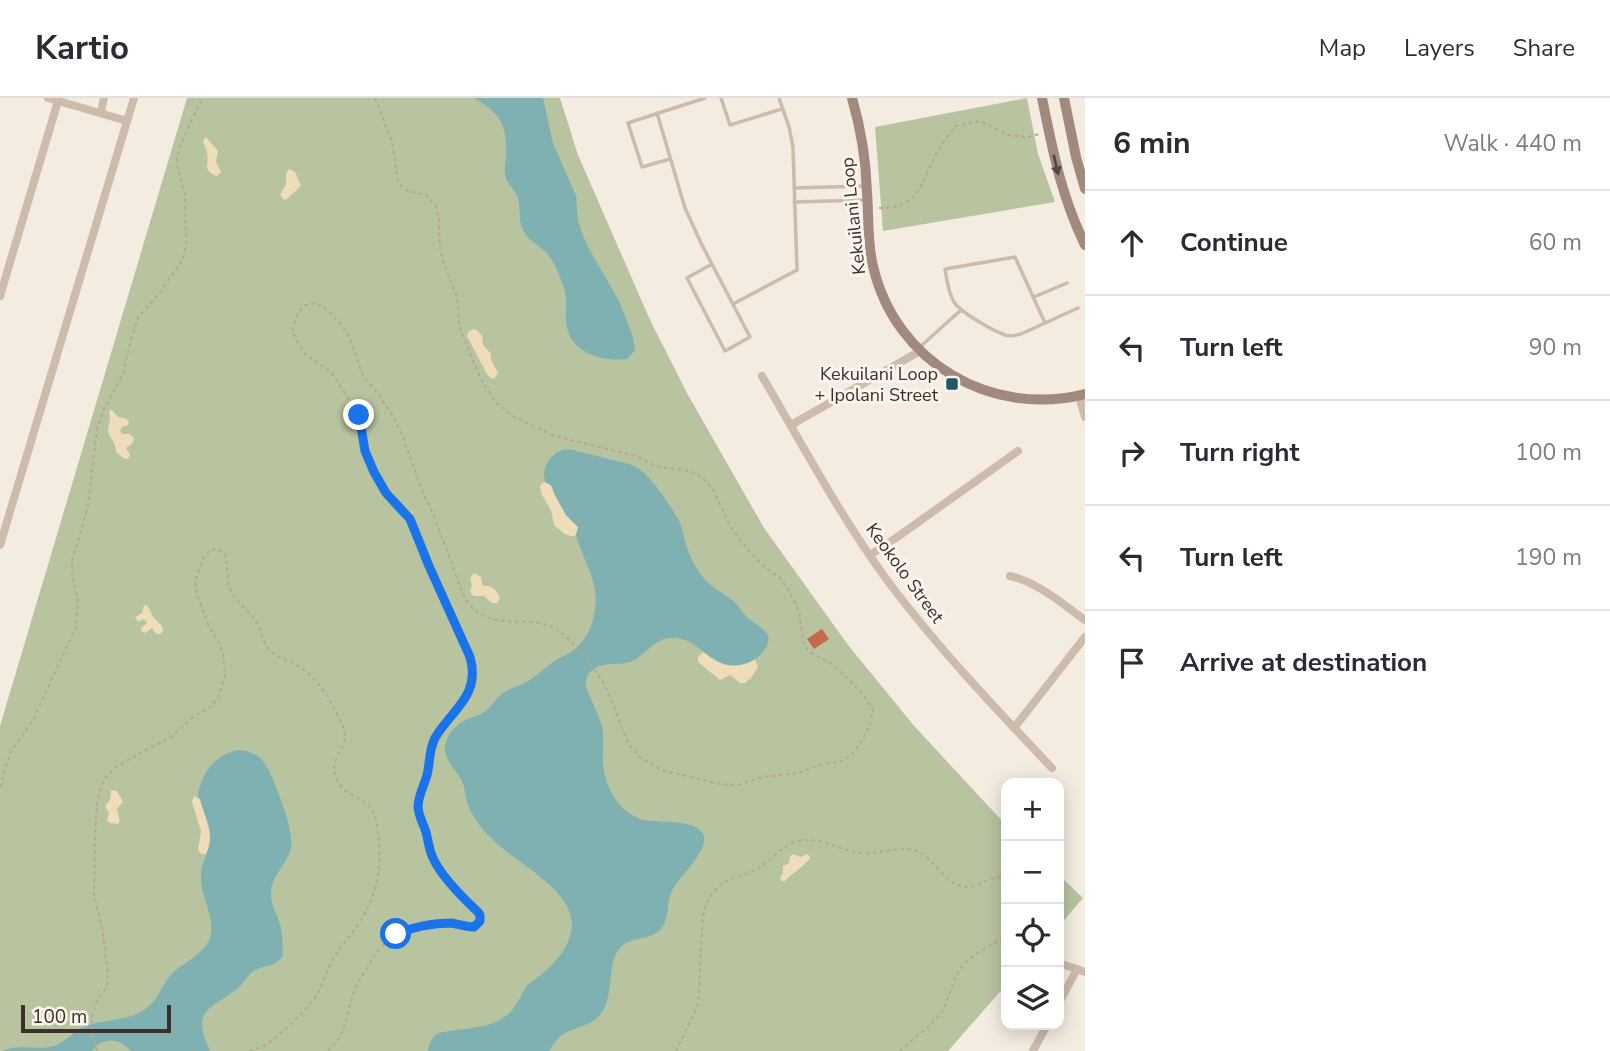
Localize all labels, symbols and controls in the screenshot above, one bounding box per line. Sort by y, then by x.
text: Kartio [35,26,129,71]
text: Map [1319,32,1366,64]
text: Layers [1404,32,1475,64]
text: Share [1513,32,1575,64]
text: 6 min [1113,123,1191,164]
text: Walk · 440 m [1443,128,1582,159]
one-way arrow [1050,154,1061,176]
street label: Kekuilani Loop [835,156,871,276]
icon: ahead [1113,224,1151,262]
text: Continue [1180,225,1288,260]
text: 60 m [1529,227,1582,258]
icon: left [1113,329,1151,367]
text: Turn left [1180,330,1283,365]
text: 90 m [1529,332,1582,363]
place label: Kekuilani Loop + Ipolani Street [814,362,939,407]
marker: Kekuilani Loop + Ipolani Street [944,376,960,392]
route end [343,399,374,430]
icon: right [1113,434,1151,472]
text: Turn right [1180,435,1299,470]
text: 100 m [1515,437,1582,468]
street label: Keokolo Street [860,518,950,629]
icon: left [1113,539,1151,577]
text: Turn left [1180,540,1283,575]
text: 190 m [1515,542,1582,573]
icon: arrive [1113,644,1151,682]
text: Arrive at destination [1180,645,1427,680]
map controls [1001,778,1064,1030]
button: + [1001,778,1064,841]
button: − [1001,841,1064,904]
button: locate [1001,904,1064,967]
route start [380,918,411,949]
button: layers [1001,967,1064,1030]
scale bar [21,1002,172,1034]
text: 100 m [32,1004,87,1030]

